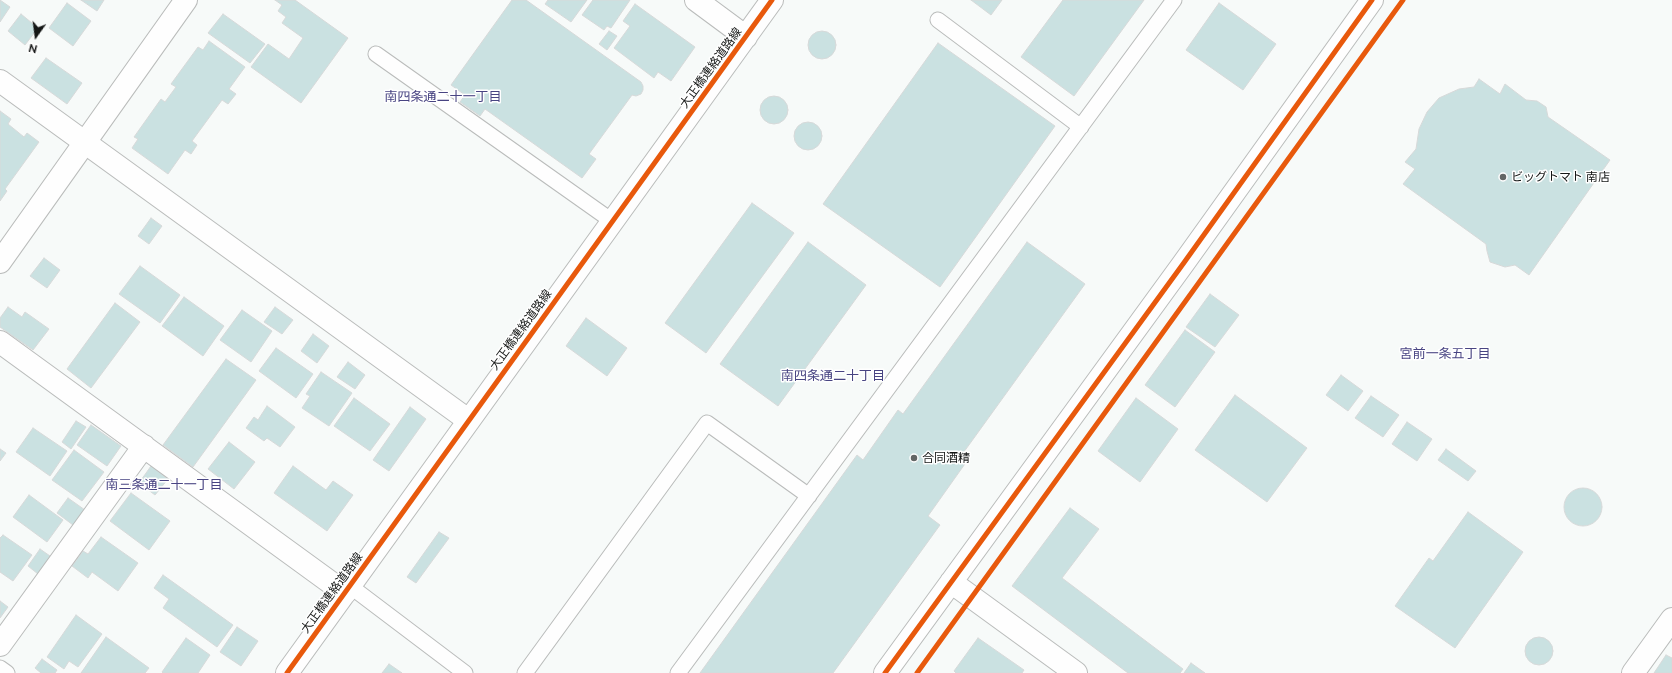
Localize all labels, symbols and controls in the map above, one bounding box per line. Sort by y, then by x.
north arrow [16,16,56,56]
street label: 大正橋連絡道路線 [677,25,745,111]
text: N [27,41,39,55]
district label: 南四条通二十一丁目 [385,89,501,105]
place label: ビッグトマト 南店 [1511,170,1610,184]
marker: ビッグトマト 南店 [1498,172,1508,182]
street label: 大正橋連絡道路線 [487,287,555,373]
district label: 宮前一条五丁目 [1400,346,1490,362]
district label: 南四条通二十丁目 [781,368,885,384]
place label: 合同酒精 [922,451,970,465]
marker: 合同酒精 [909,453,919,463]
district label: 南三条通二十一丁目 [106,477,222,493]
street label: 大正橋連絡道路線 [298,550,366,636]

